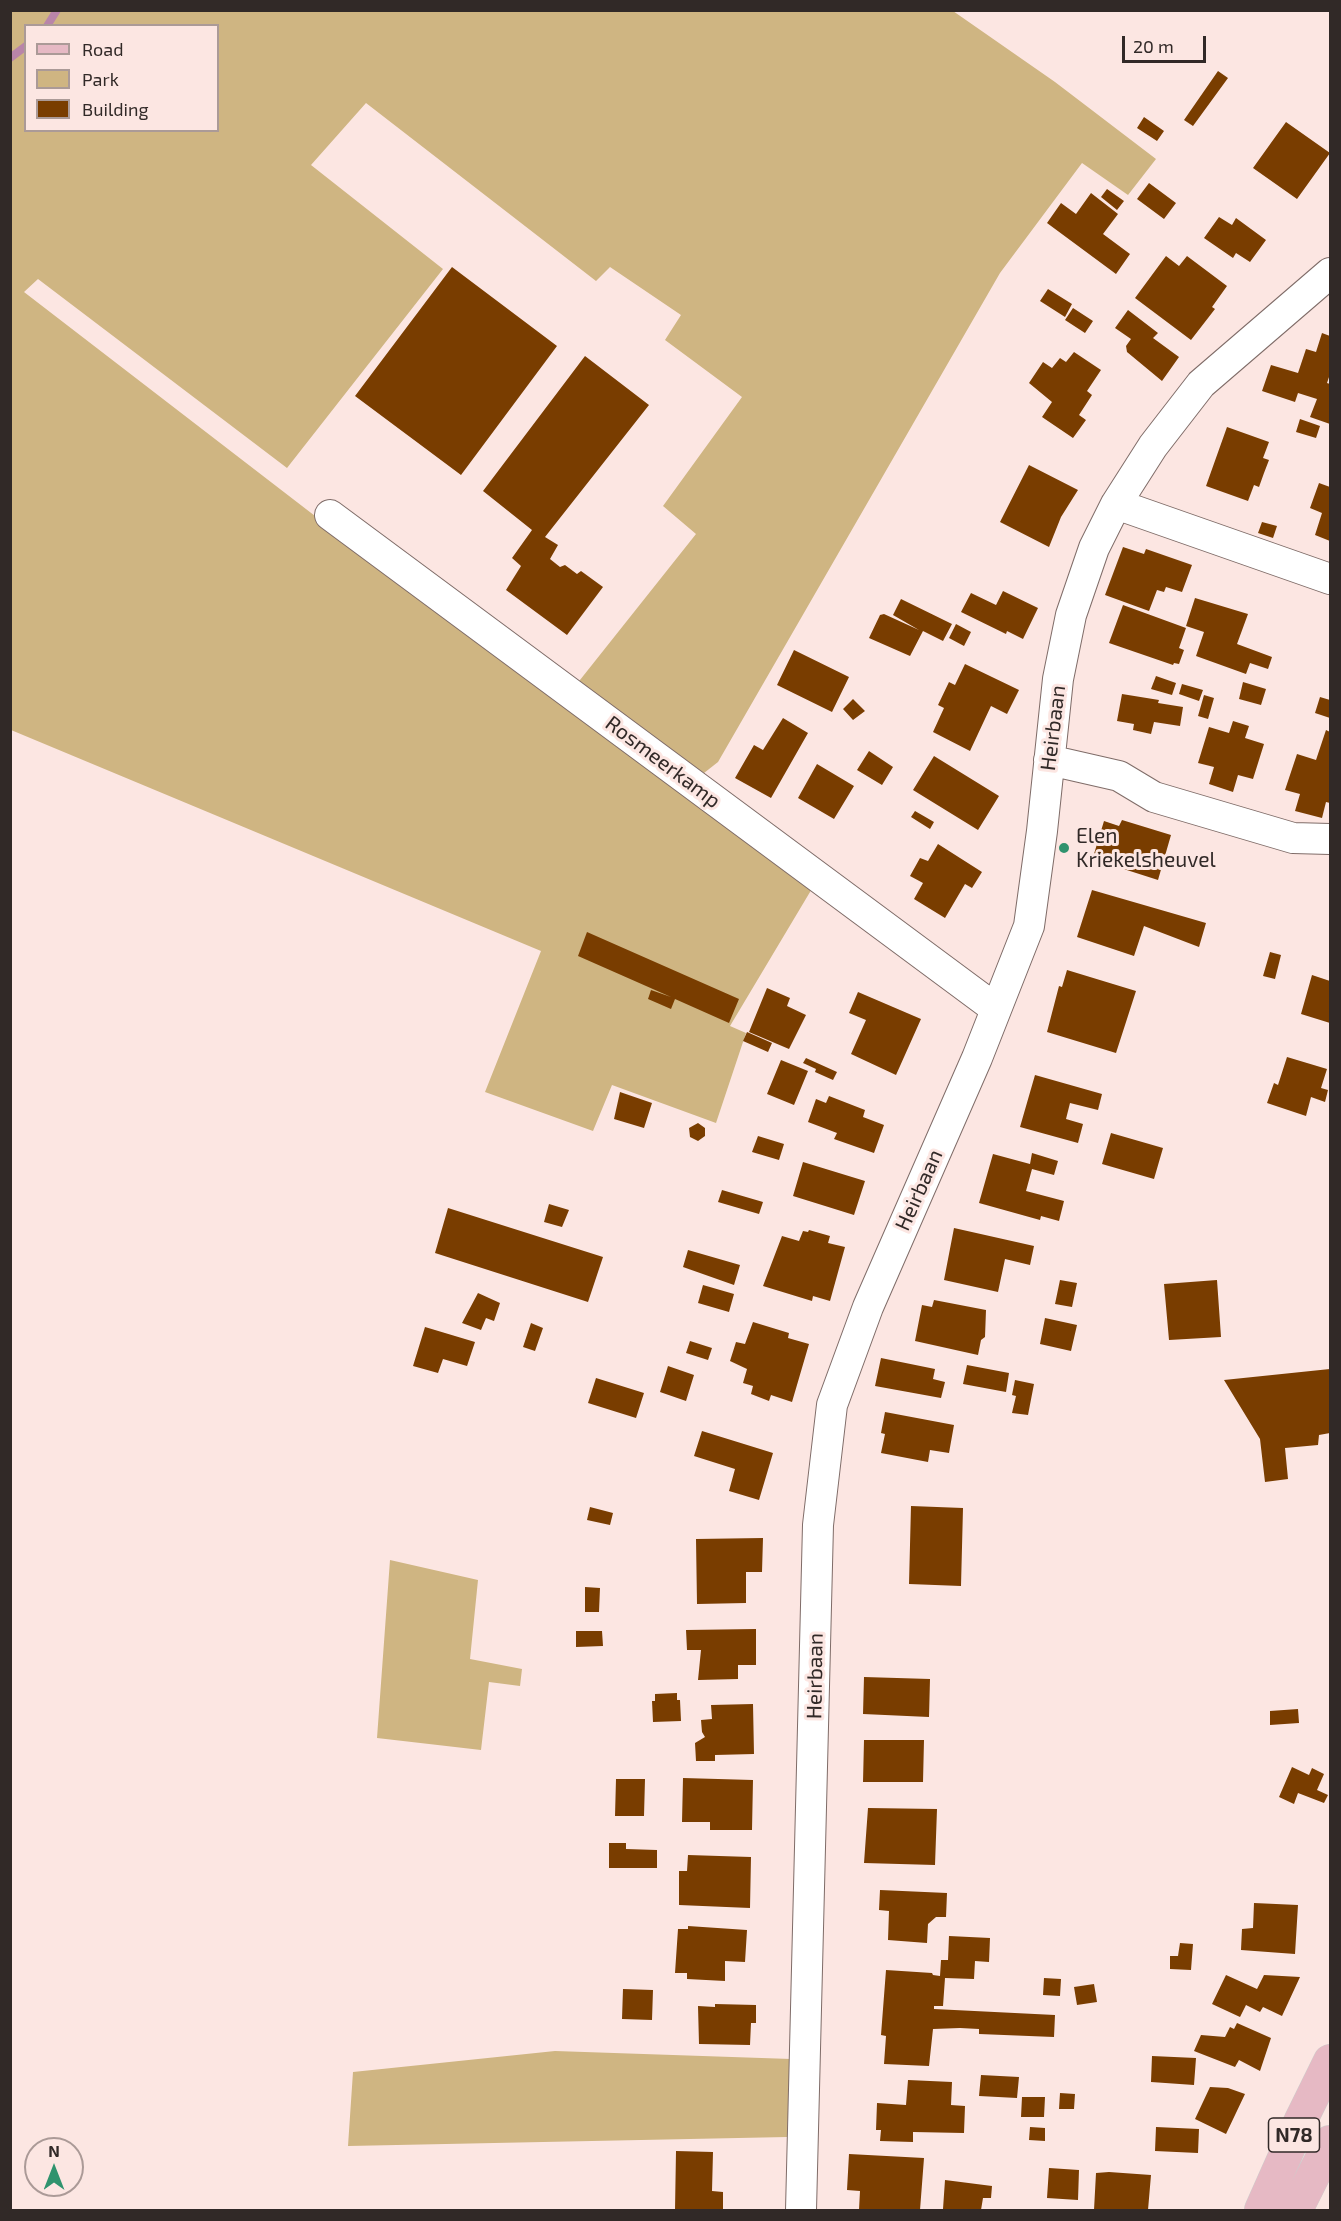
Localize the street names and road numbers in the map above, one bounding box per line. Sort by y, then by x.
street label: Heirbaan [1035,684,1071,772]
street label: Rosmeerkamp [600,711,726,813]
street label: Heirbaan [890,1146,948,1234]
street label: Heirbaan [802,1633,828,1719]
road number: N78 [1268,2118,1320,2152]

